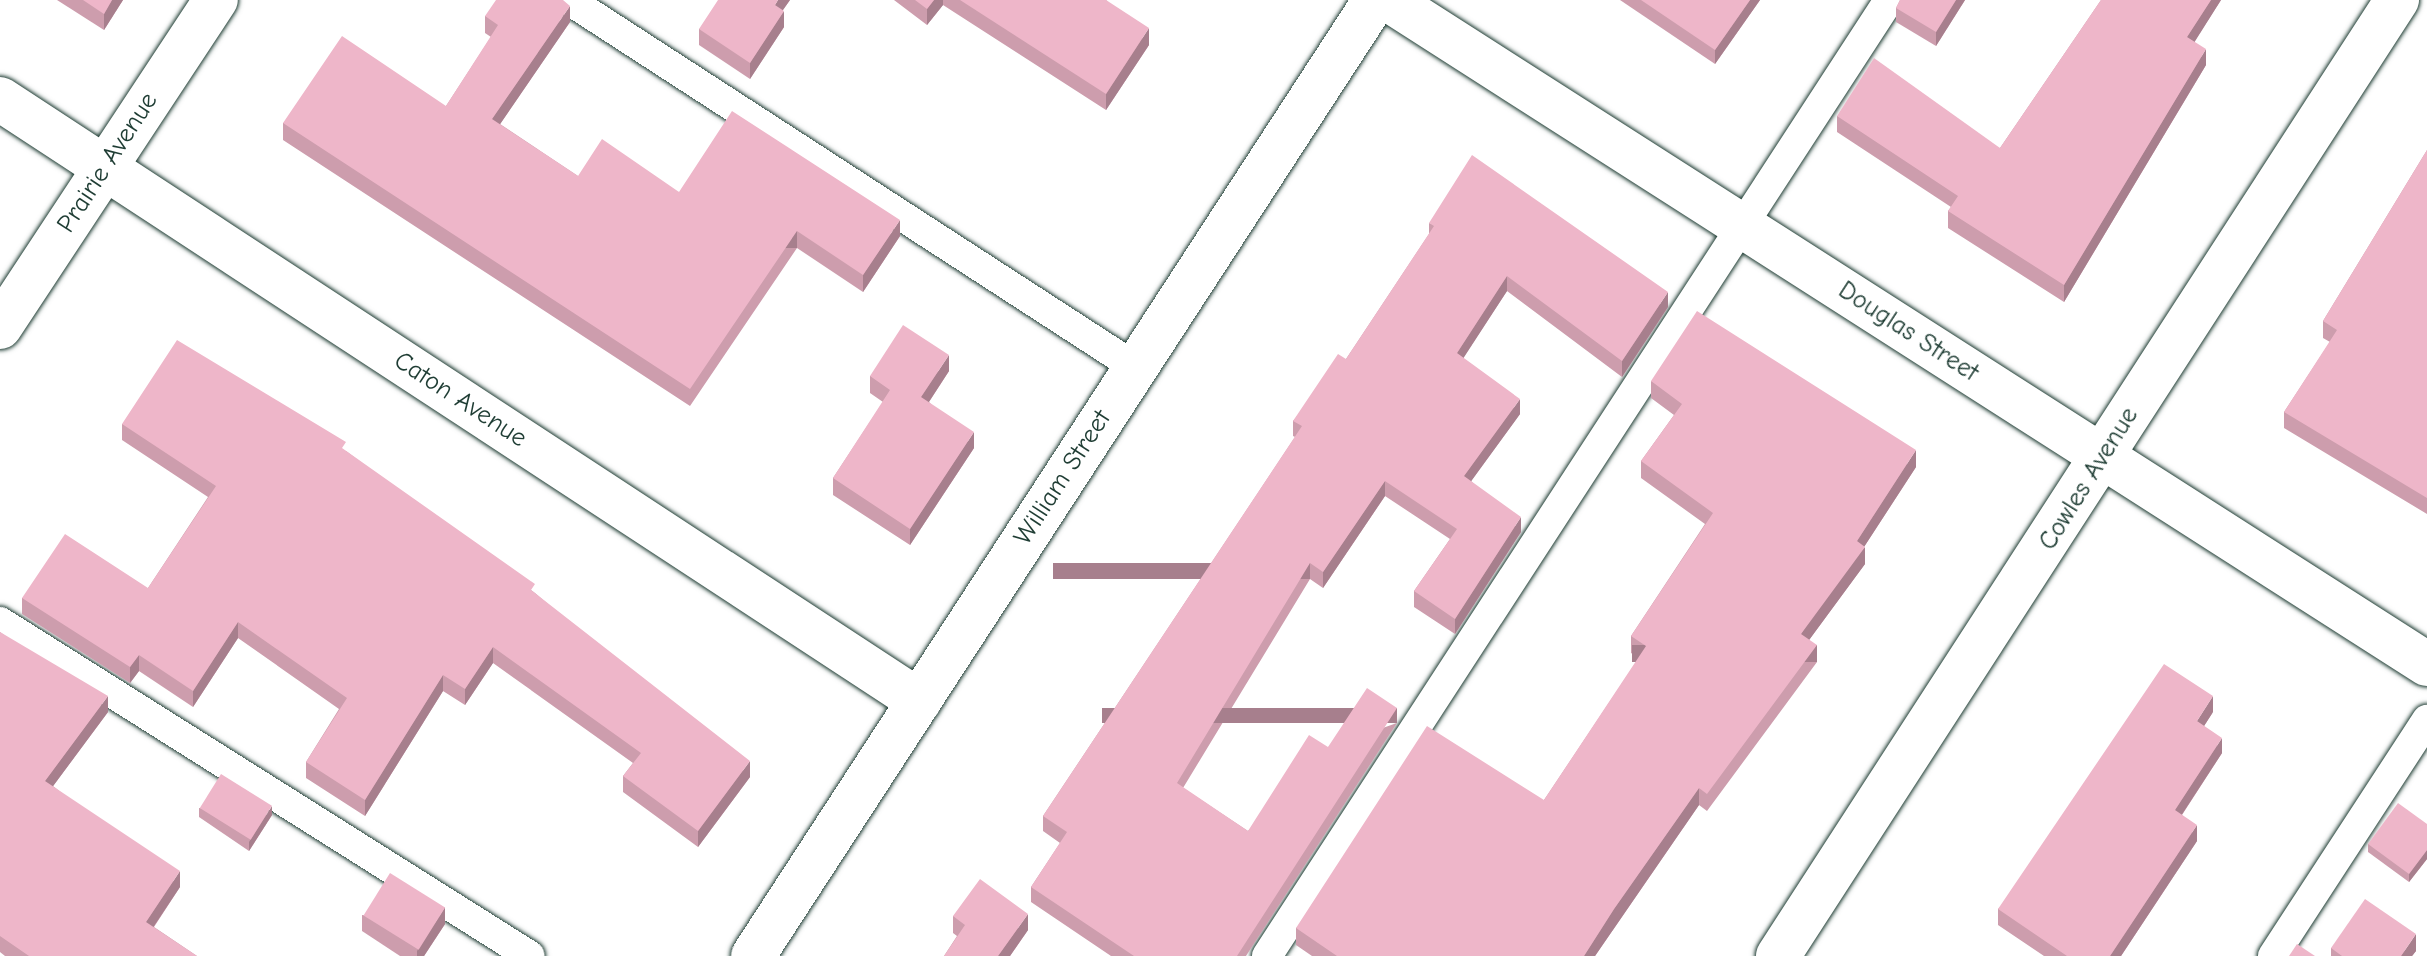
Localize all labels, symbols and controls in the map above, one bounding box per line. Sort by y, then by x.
street label: Prairie Avenue [51,87,165,239]
street label: Douglas Street [1832,275,1984,389]
street label: Caton Avenue [388,346,532,454]
street label: Cowles Avenue [2033,402,2145,556]
street label: William Street [1008,405,1118,551]

